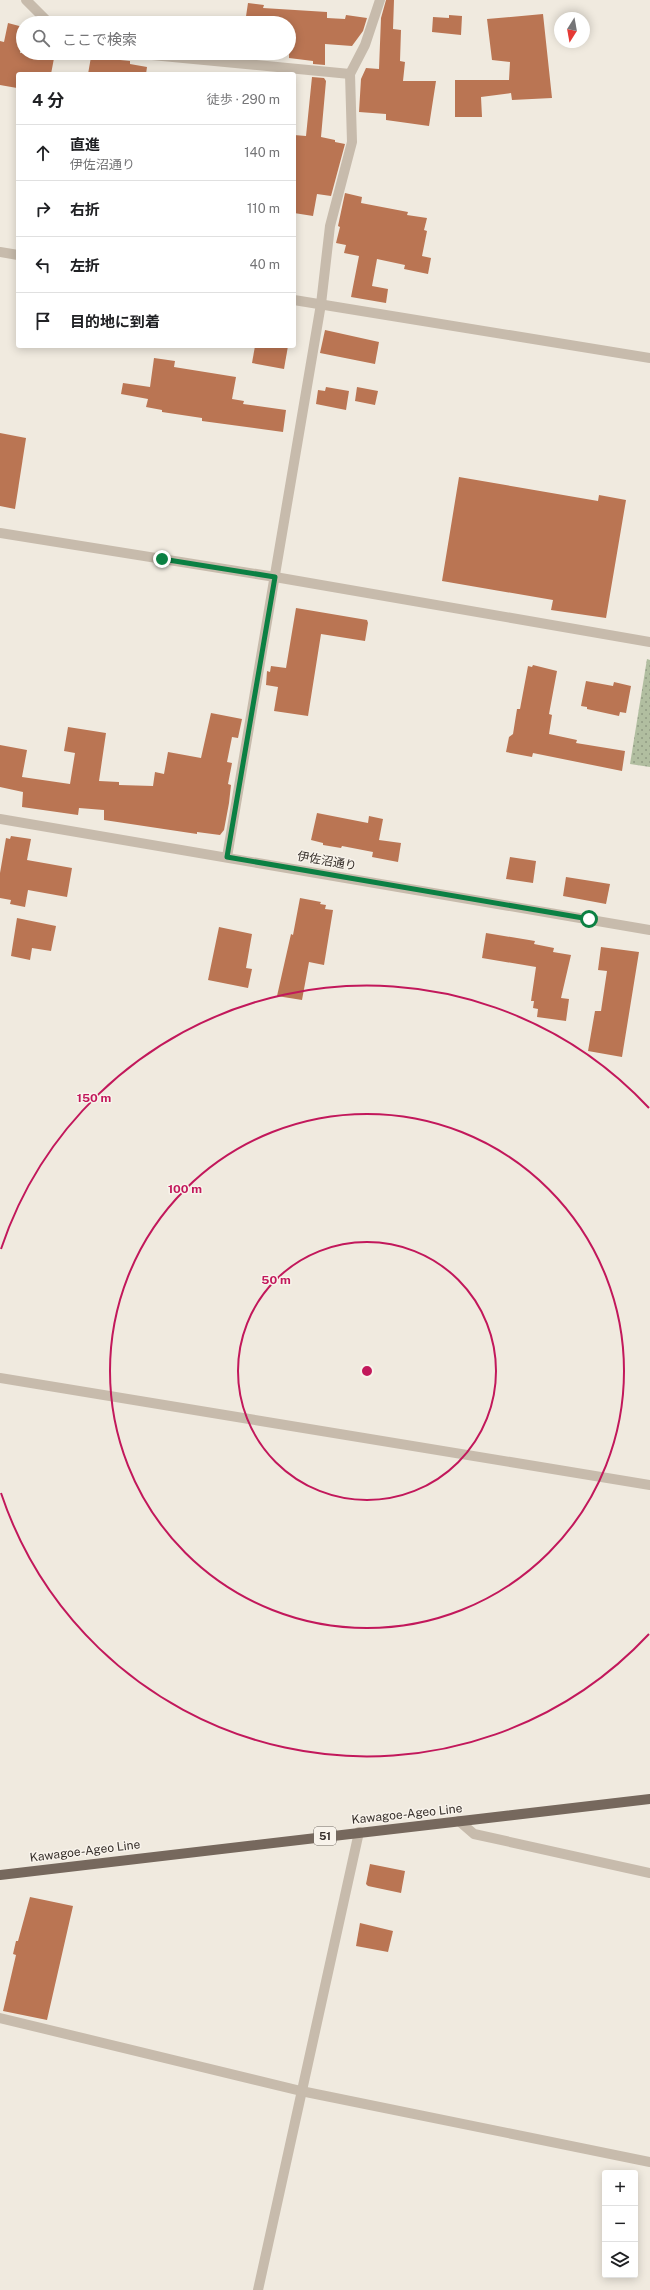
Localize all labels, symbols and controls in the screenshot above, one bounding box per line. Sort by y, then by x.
north arrow [554,12,590,48]
search box [16,16,296,60]
icon: search [30,27,52,49]
text: ここで検索 [62,31,137,48]
text: 4 分 [32,90,64,110]
text: 徒歩 · 290 m [207,92,280,107]
text: 直進 [70,136,100,153]
icon: ahead [32,142,54,164]
text: 140 m [244,145,280,160]
text: 伊佐沼通り [70,157,135,172]
icon: right [32,198,54,220]
text: 右折 [70,201,100,218]
text: 110 m [247,201,280,216]
icon: left [32,254,54,276]
text: 左折 [70,257,100,274]
text: 40 m [249,257,280,272]
icon: arrive [32,310,54,332]
text: 目的地に到着 [70,313,160,330]
route end [153,550,171,568]
street label: 伊佐沼通り [296,849,358,873]
route start [580,910,598,928]
text: 150 m [77,1091,111,1105]
text: 100 m [168,1182,202,1196]
text: 50 m [261,1273,291,1287]
centre of rings [360,1364,374,1378]
street label: Kawagoe-Ageo Line [351,1801,463,1827]
road number: 51 [314,1827,336,1845]
street label: Kawagoe-Ageo Line [29,1837,141,1865]
map controls [602,2170,638,2278]
button: + [602,2170,638,2206]
button: − [602,2206,638,2242]
button: layers [602,2242,638,2278]

